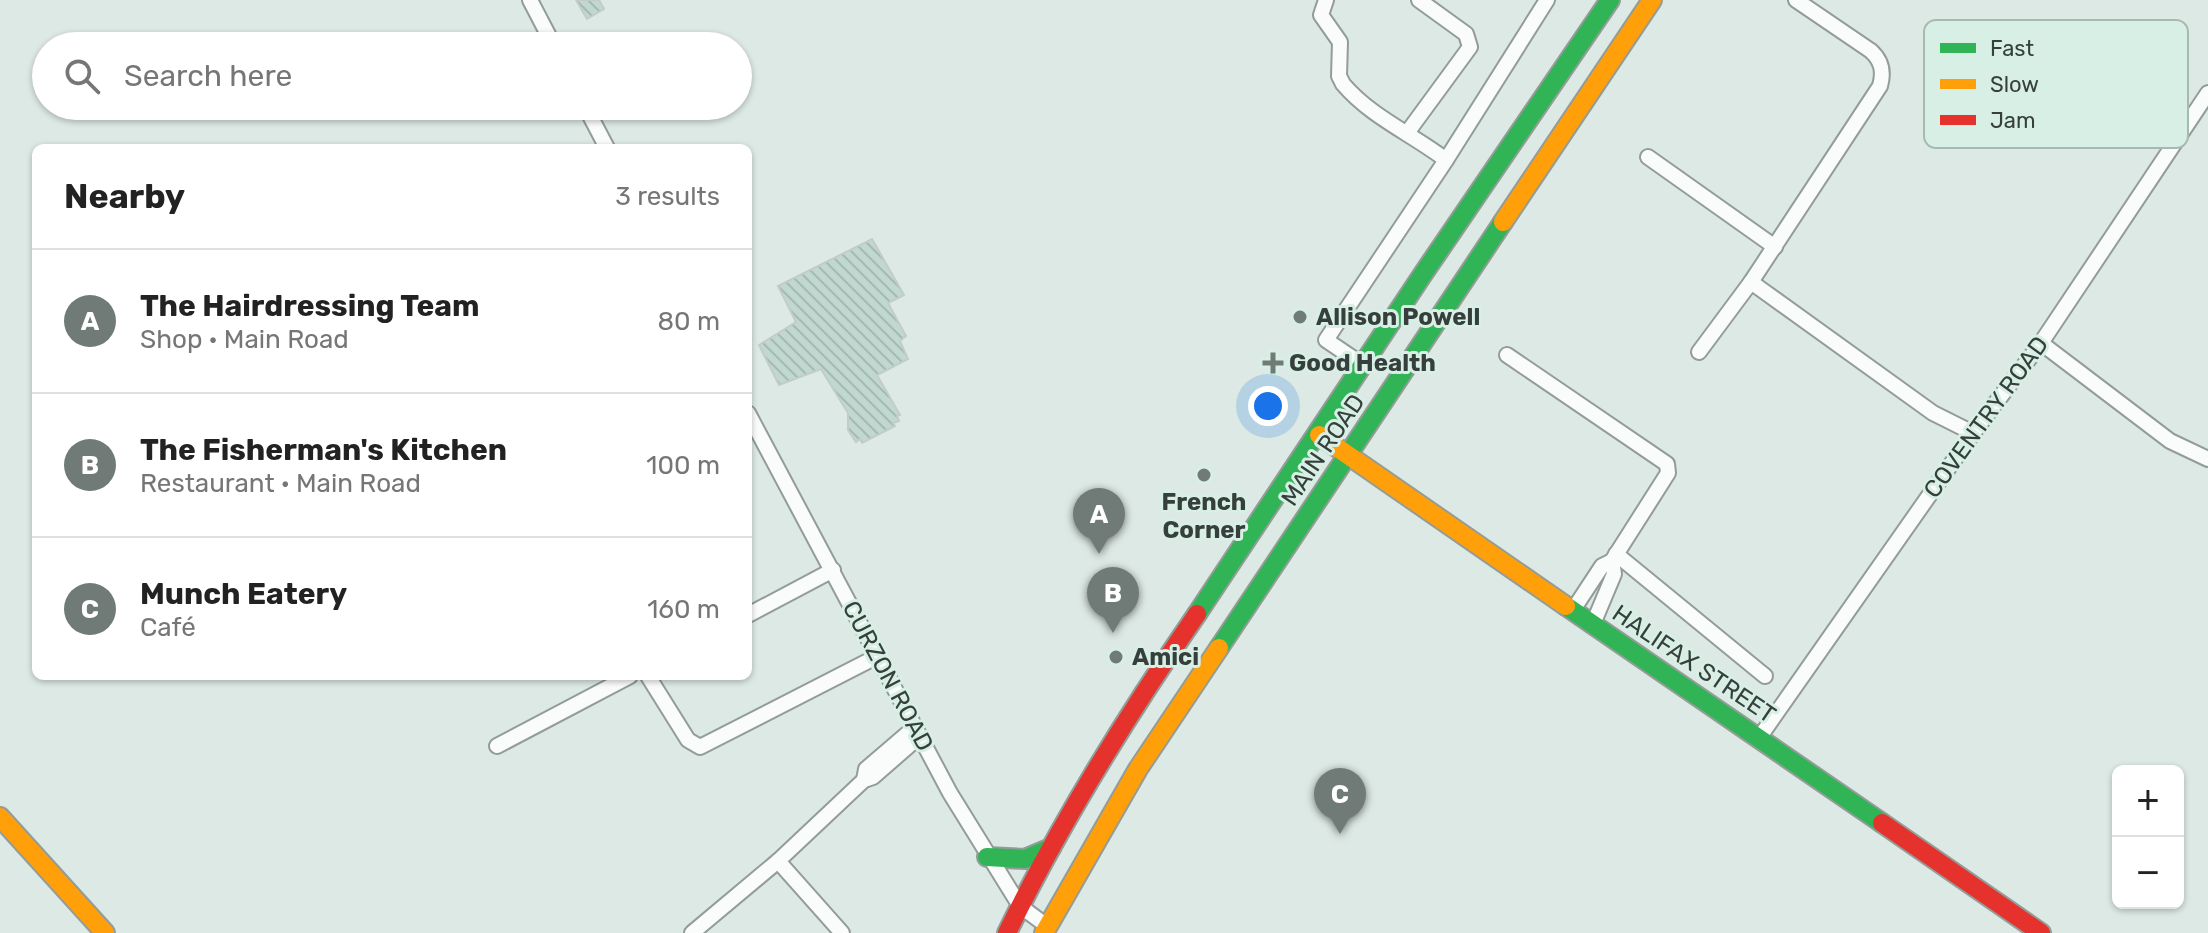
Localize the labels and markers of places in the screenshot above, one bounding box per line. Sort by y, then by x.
place label: Allison Powell [1316,303,1480,331]
marker: Allison Powell [1291,308,1309,326]
place label: Good Health [1289,349,1436,377]
marker: Good Health [1264,354,1282,372]
marker: French Corner [1195,466,1213,484]
pin: A [1073,488,1125,554]
place label: French Corner [1162,488,1246,544]
pin: B [1087,567,1139,633]
place label: Amici [1132,643,1199,671]
marker: Amici [1107,648,1125,666]
pin: C [1314,768,1366,834]

